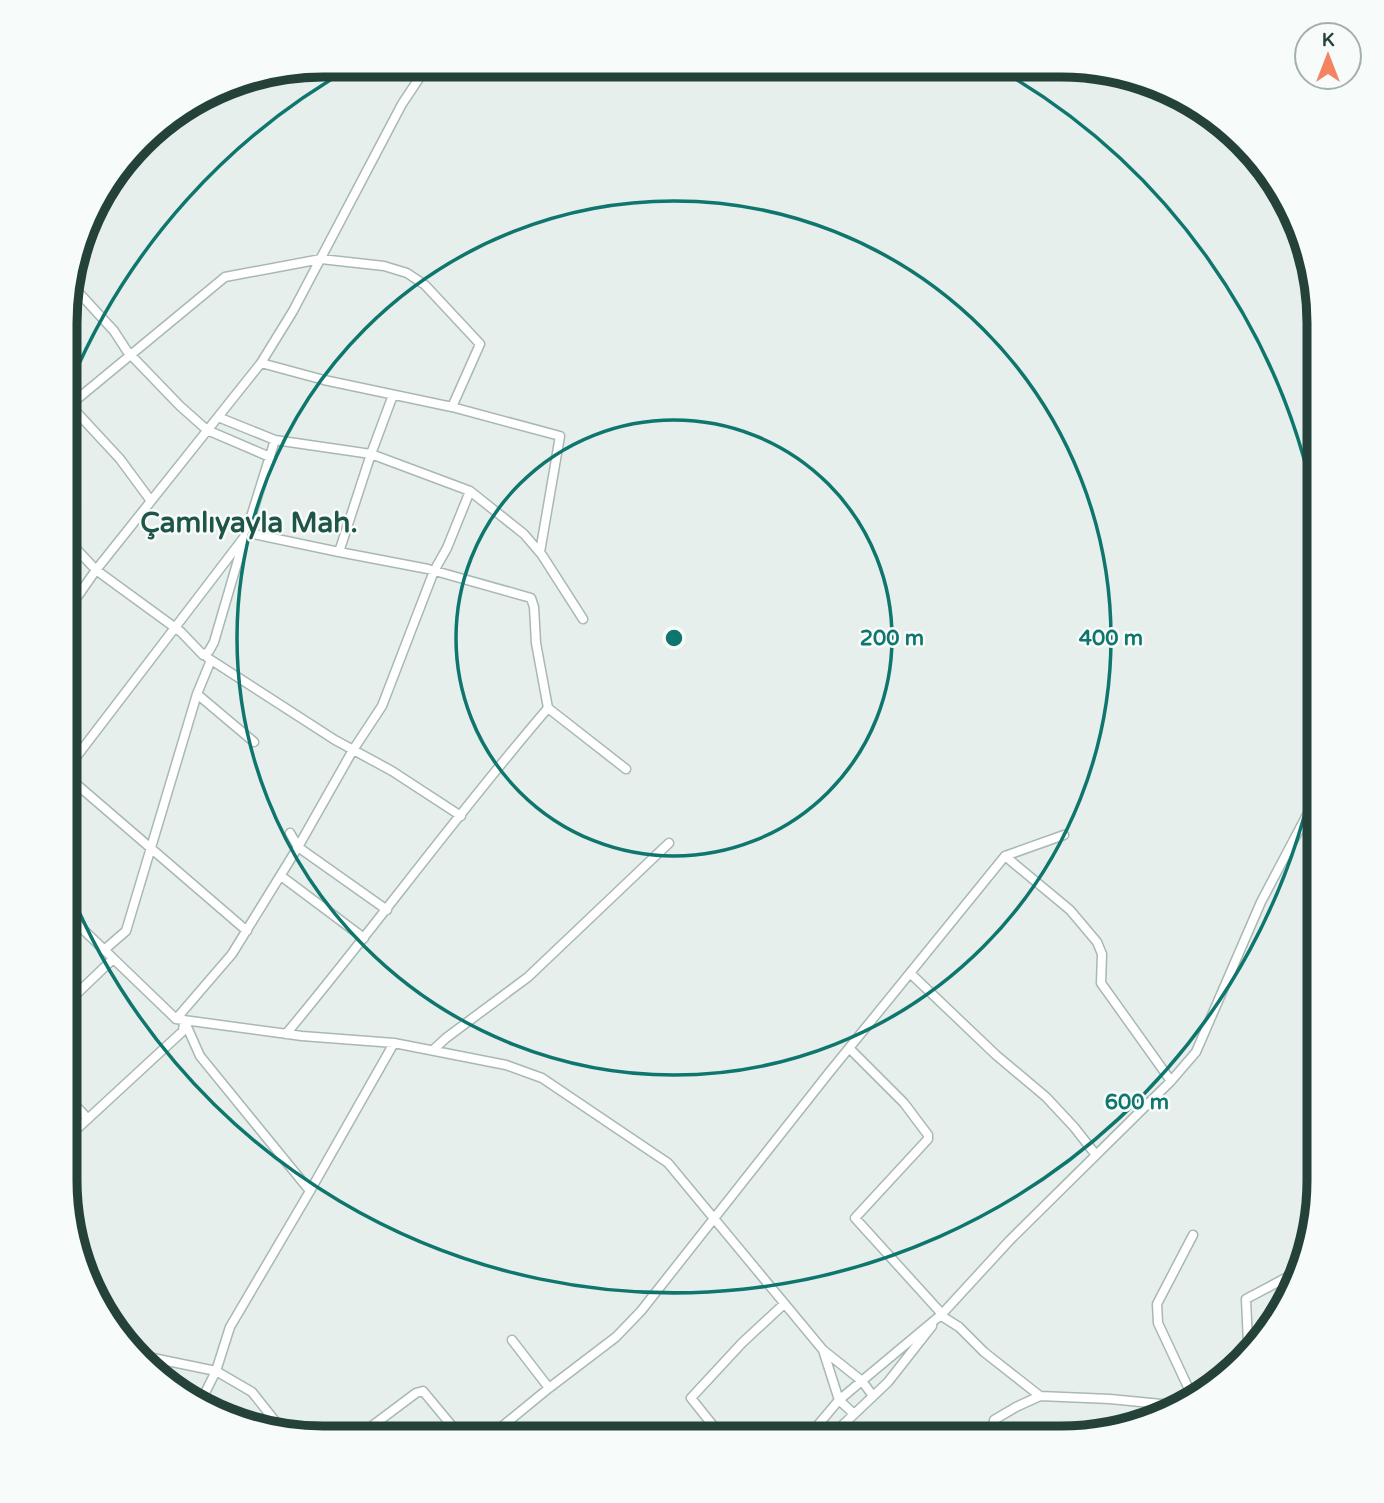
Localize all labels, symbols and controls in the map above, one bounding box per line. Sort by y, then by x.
north arrow [1293,21,1363,91]
text: K [1322,29,1335,51]
district label: Çamlıyayla Mah. [140,506,358,540]
centre of rings [662,626,686,650]
text: 200 m [860,626,924,651]
text: 400 m [1079,626,1143,651]
text: 600 m [1105,1090,1169,1115]

